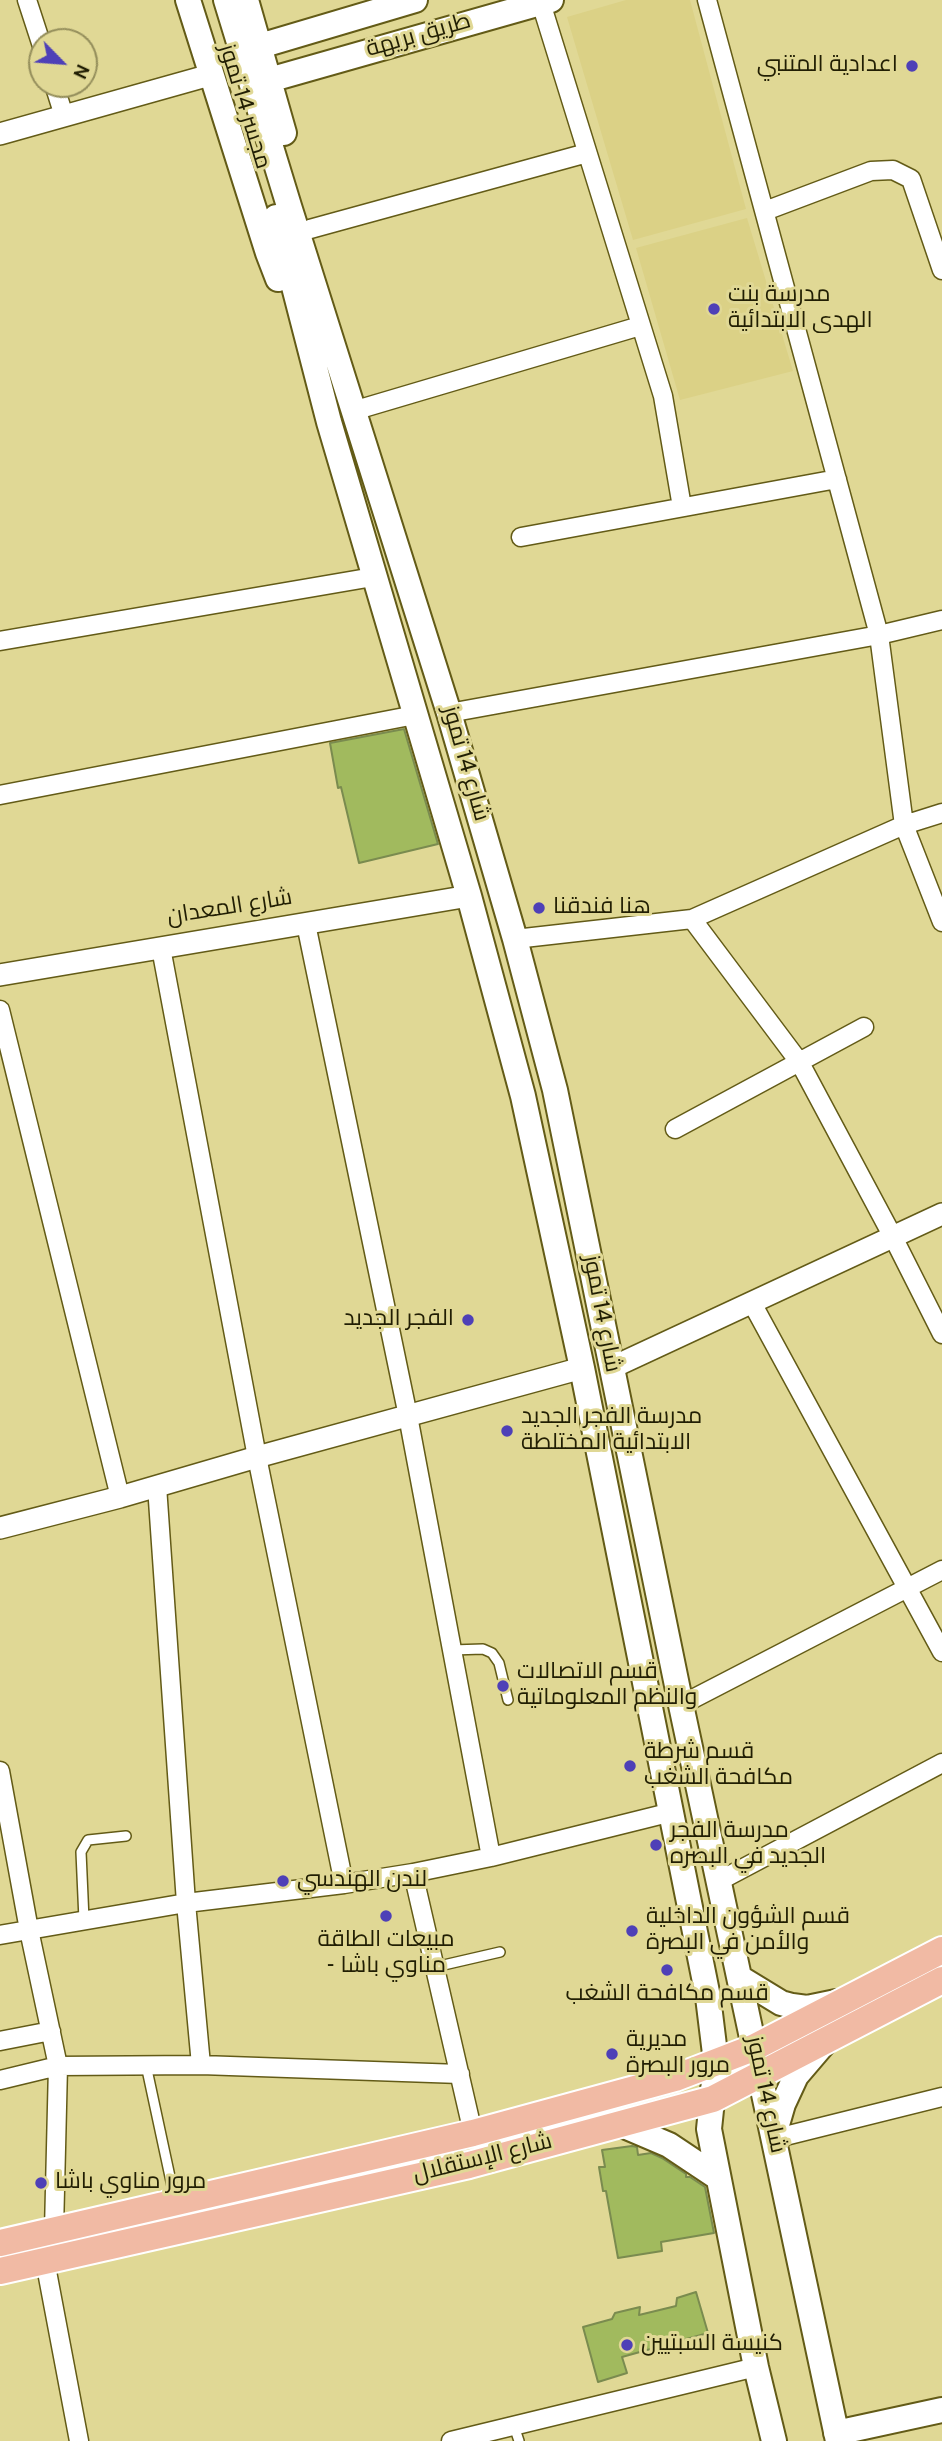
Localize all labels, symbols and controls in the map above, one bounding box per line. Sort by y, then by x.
street label: طريق بريهة [364,9,474,65]
north arrow [28,28,98,98]
street label: مجسر 14 تموز [211,41,275,173]
place label: اعدادية المتنبي [757,52,898,80]
marker: اعدادية المتنبي [904,58,920,74]
text: N [66,60,94,82]
place label: مدرسة بنت الهدى اﻻبتدائية [728,282,873,336]
marker: مدرسة بنت الهدى اﻻبتدائية [706,301,722,317]
street label: شارع 14 تموز [434,703,494,825]
street label: شارع المعدان [165,885,295,933]
place label: هنا فندقنا [553,894,651,922]
marker: هنا فندقنا [531,900,547,916]
street label: شارع 14 تموز [575,1253,625,1375]
place label: الفجر الجديد [343,1306,454,1334]
marker: الفجر الجديد [460,1312,476,1328]
place label: مدرسة الفجر الجديد الابتدائية المختلطة [521,1404,702,1458]
marker: مدرسة الفجر الجديد الابتدائية المختلطة [499,1423,515,1439]
place label: قسم الاتصالات والنظم المعلوماتية [517,1659,697,1713]
marker: قسم الاتصالات والنظم المعلوماتية [495,1678,511,1694]
place label: قسم شرطة مكافحة الشغب [644,1739,793,1793]
marker: قسم شرطة مكافحة الشغب [622,1758,638,1774]
place label: مدرسة الفجر الجديد في البصره [670,1818,826,1872]
marker: مدرسة الفجر الجديد في البصره [648,1837,664,1853]
place label: لندن الهندسي [297,1867,427,1895]
marker: لندن الهندسي [275,1873,291,1889]
place label: قسم الشؤون الداخلية والأمن في البصرة [646,1904,850,1958]
marker: مبيعات الطاقة - مناوي باشا [378,1908,394,1924]
marker: قسم الشؤون الداخلية والأمن في البصرة [624,1923,640,1939]
place label: مبيعات الطاقة - مناوي باشا [317,1927,455,1981]
marker: قسم مكافحة الشغب [659,1962,675,1978]
place label: قسم مكافحة الشغب [565,1981,769,2009]
place label: مديرية مرور البصرة [626,2027,730,2081]
street label: شارع 14 تموز [738,2034,790,2156]
marker: مديرية مرور البصرة [604,2046,620,2062]
street label: شارع الإستقلال [411,2129,555,2191]
place label: مرور مناوي باشا [55,2169,206,2197]
marker: مرور مناوي باشا [33,2175,49,2191]
place label: كنيسة السبتيين [641,2331,783,2359]
marker: كنيسة السبتيين [619,2337,635,2353]

